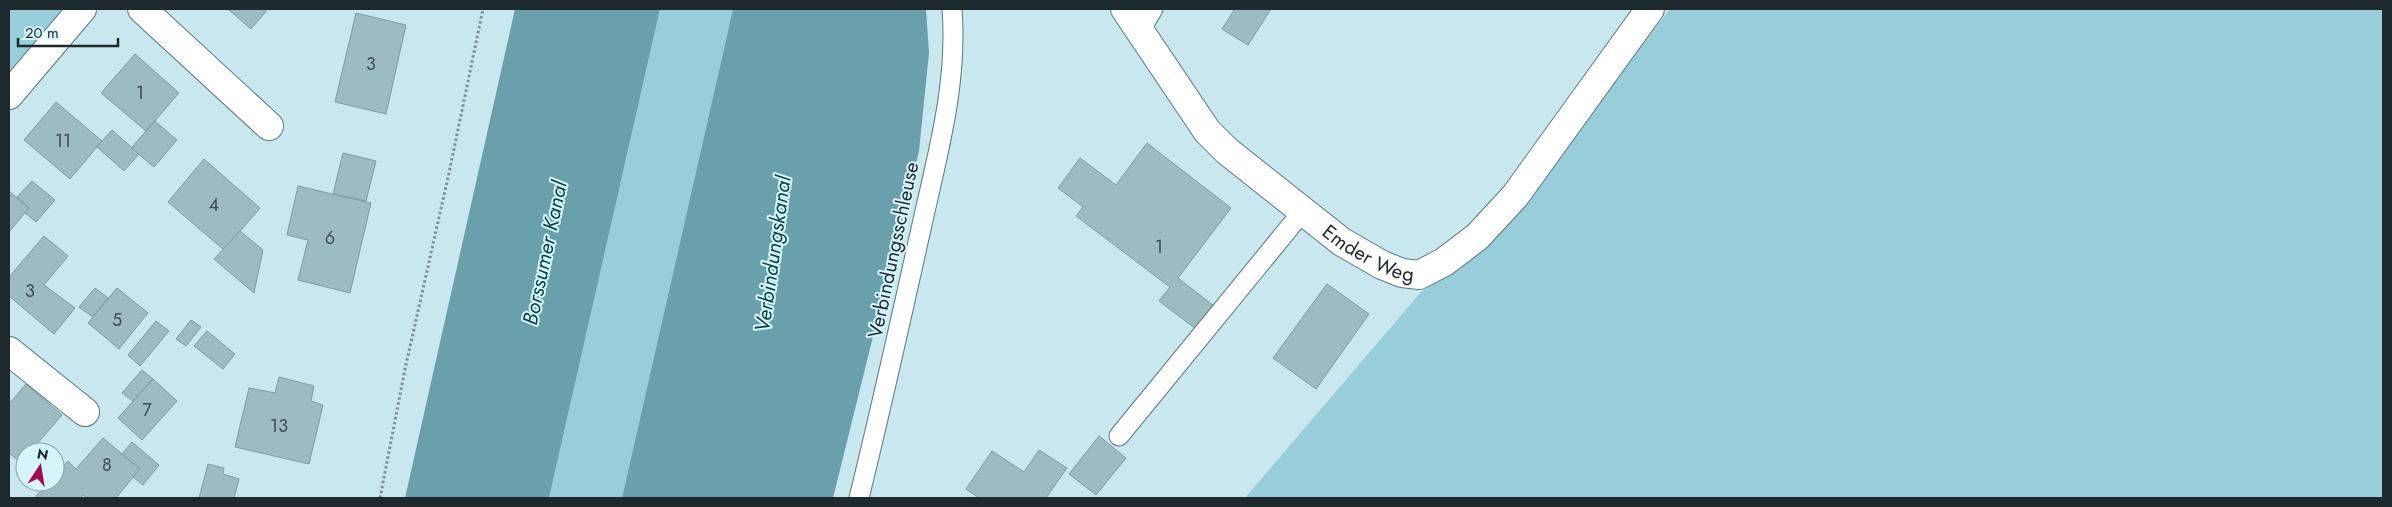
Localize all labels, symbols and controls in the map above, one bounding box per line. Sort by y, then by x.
scale bar [18,15,118,47]
text: 20 m [25,22,59,44]
house number: 3 [366,51,376,77]
house number: 1 [136,80,144,106]
house number: 11 [55,128,71,154]
street label: Verbindungsschleuse [861,159,926,341]
water label: Verbindungskanal [747,173,799,334]
water label: Borssumer Kanal [515,177,575,328]
house number: 4 [209,192,219,218]
street label: Emder Weg [1316,218,1416,289]
house number: 6 [325,225,335,251]
house number: 1 [1155,234,1163,260]
house number: 3 [25,278,35,304]
house number: 5 [112,307,122,333]
house number: 7 [142,397,152,423]
house number: 13 [270,413,288,439]
north arrow [15,442,65,492]
text: N [35,443,50,465]
house number: 8 [102,452,112,478]

